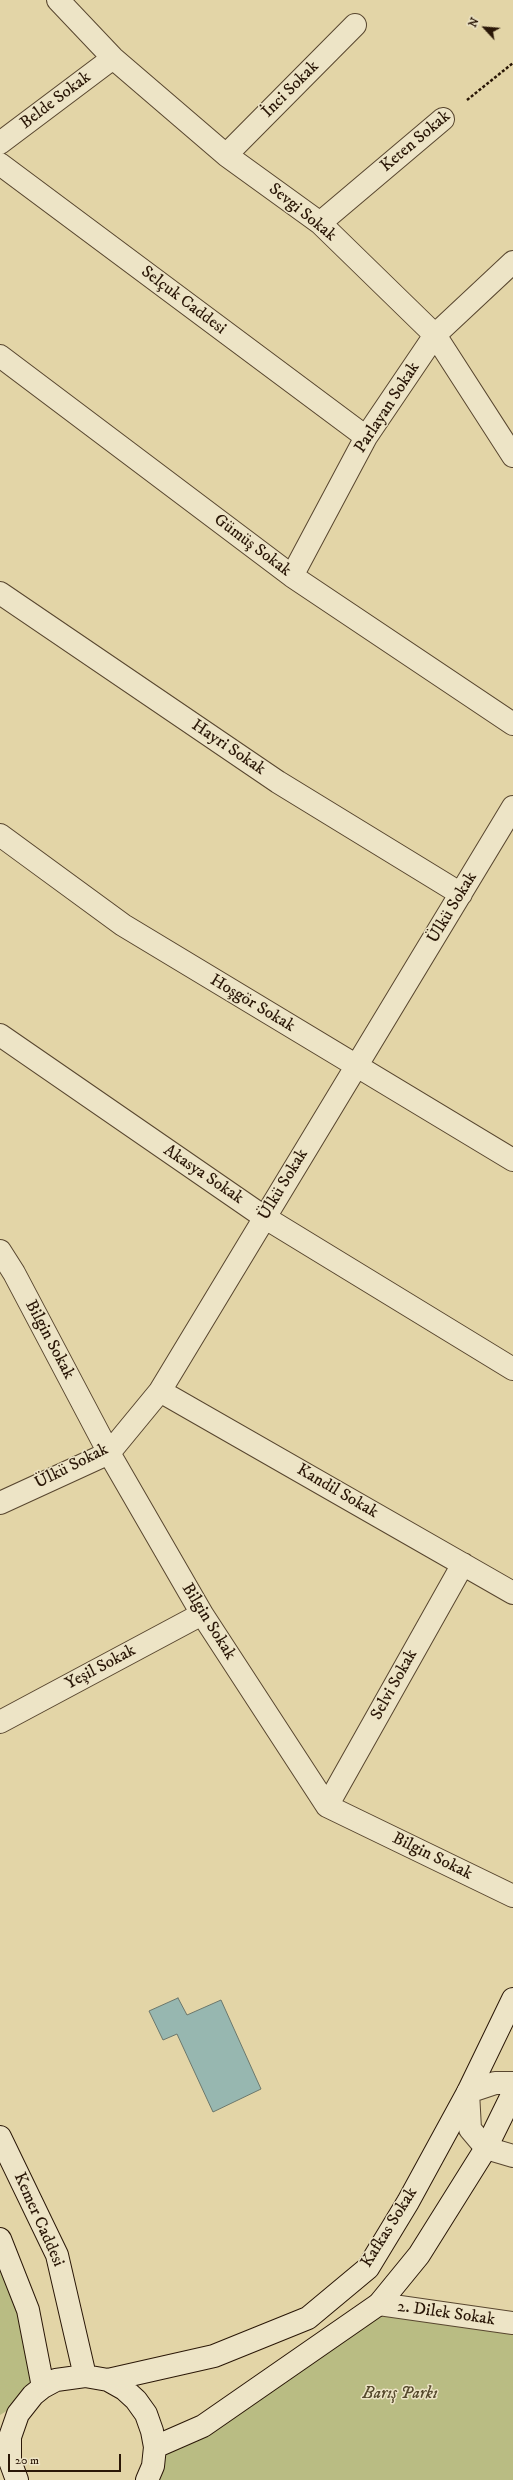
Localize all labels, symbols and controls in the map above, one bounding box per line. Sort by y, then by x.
north arrow [465,8,505,48]
text: N [466,16,482,30]
street label: İnci Sokak [258,57,324,123]
street label: Belde Sokak [17,68,95,134]
street label: Keten Sokak [377,107,455,177]
street label: Sevgi Sokak [264,180,340,246]
street label: Selçuk Caddesi [136,262,230,340]
street label: Parlayan Sokak [351,359,425,457]
street label: Gümüş Sokak [209,510,295,582]
street label: Hayri Sokak [187,716,269,780]
street label: Ülkü Sokak [424,869,482,947]
street label: Hoşgör Sokak [206,971,298,1037]
street label: Akasya Sokak [159,1141,247,1209]
street label: Ülkü Sokak [255,1146,313,1224]
street label: Bilgin Sokak [20,1297,78,1383]
street label: Ülkü Sokak [32,1440,112,1494]
street label: Kandil Sokak [293,1460,381,1524]
street label: Bilgin Sokak [176,1580,240,1664]
street label: Yeşil Sokak [62,1641,140,1695]
street label: Selvi Sokak [367,1646,423,1724]
street label: Bilgin Sokak [389,1829,475,1885]
street label: Kemer Caddesi [8,2170,68,2270]
street label: Kafkas Sokak [357,2184,423,2272]
street label: 2. Dilek Sokak [396,2297,496,2331]
park label: Barış Parkı [363,2384,437,2404]
scale bar [10,2446,123,2472]
text: 20 m [15,2453,39,2468]

